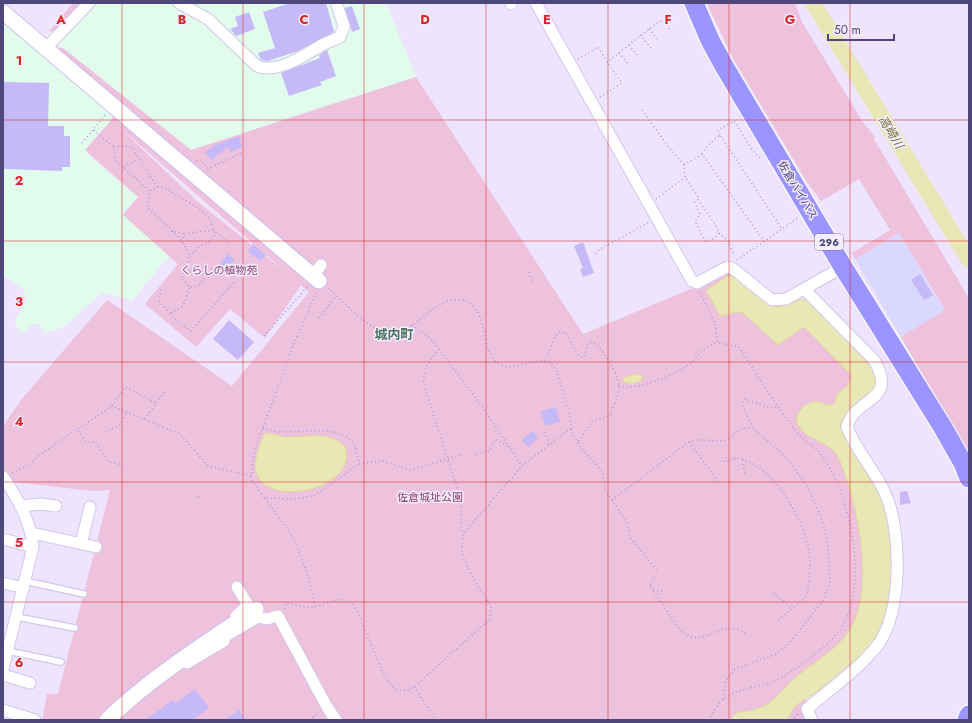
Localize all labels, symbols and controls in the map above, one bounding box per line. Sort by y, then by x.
text: A [55,10,66,29]
text: B [178,10,187,29]
text: C [299,10,309,29]
text: D [420,10,430,29]
text: E [543,10,551,29]
text: F [664,10,672,29]
text: G [785,10,796,29]
scale bar [828,16,894,42]
text: 50 m [834,21,861,39]
text: 1 [16,51,22,70]
water label: 高崎川 [874,112,909,154]
street label: 佐倉バイパス [774,158,822,222]
text: 2 [15,171,23,190]
road number: 296 [815,234,843,250]
park label: くらしの植物苑 [181,262,258,278]
text: 3 [15,292,23,311]
district label: 城内町 [374,325,414,344]
text: 4 [14,412,24,431]
park label: 佐倉城址公園 [397,489,463,505]
text: 5 [15,533,23,552]
text: 6 [15,653,24,672]

